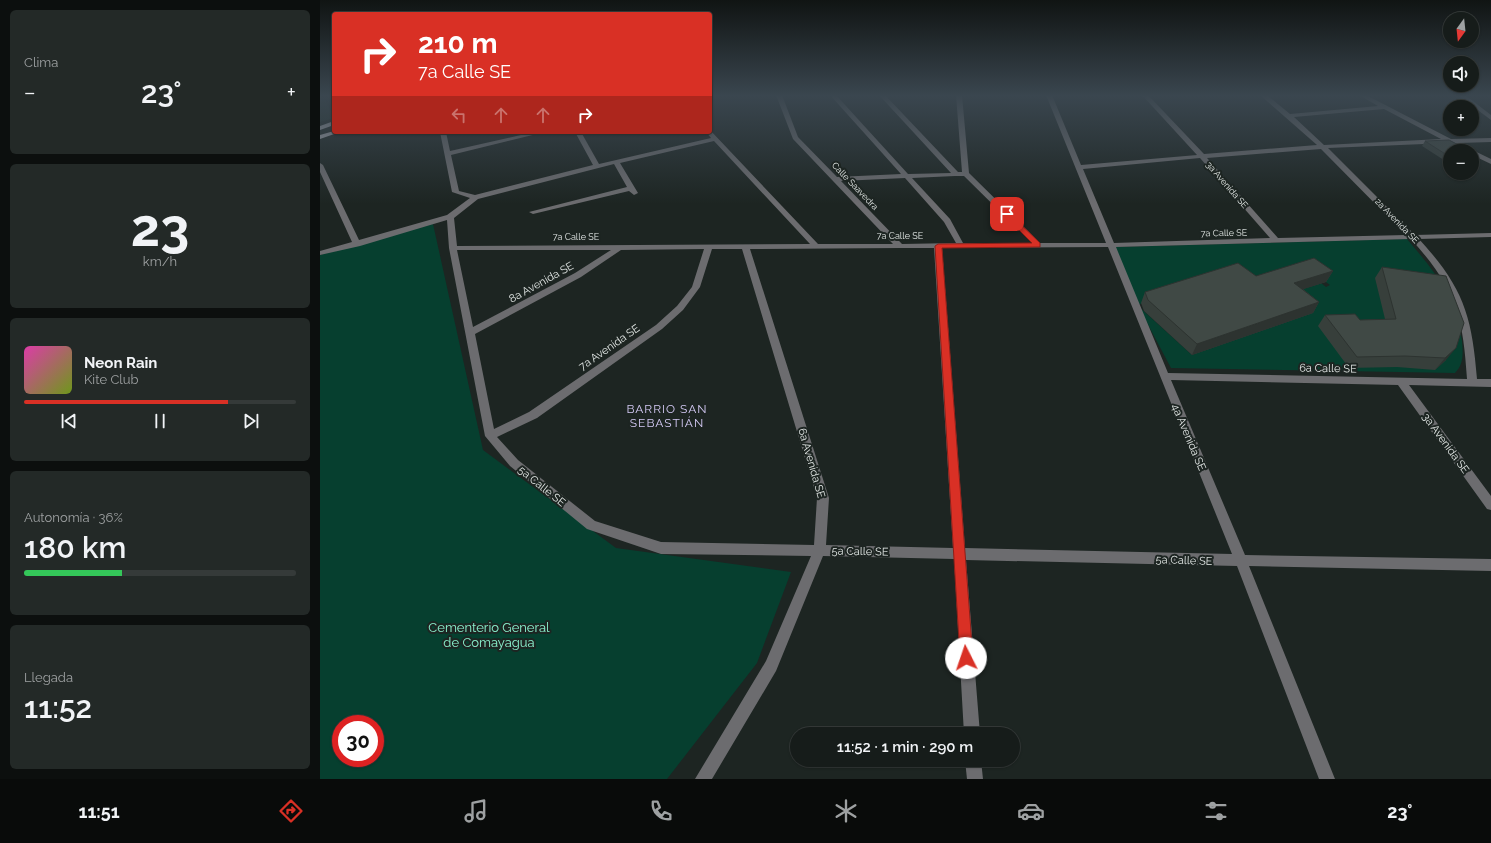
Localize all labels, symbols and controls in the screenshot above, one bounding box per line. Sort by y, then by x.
north arrow [1443,12,1479,48]
map controls [1443,12,1479,180]
text: 210 m [418,27,498,60]
icon: right [352,28,404,80]
text: Clima [24,55,58,70]
button: sound [1443,56,1479,92]
text: 7a Calle SE [418,61,511,82]
text: 23° [141,75,182,110]
text: − [24,79,36,105]
text: + [287,79,296,105]
button: + [1443,100,1479,136]
icon: left [448,104,470,126]
icon: ahead [490,104,512,126]
icon: ahead [532,104,554,126]
icon: right [574,104,596,126]
button: − [1443,144,1479,180]
street label: Calle Saavedra [830,160,880,212]
street label: 3a Avenida SE [1204,160,1250,211]
text: 23 [131,197,189,258]
pin [990,197,1024,231]
street label: 2a Avenida SE [1373,197,1421,246]
icon: arrive [996,203,1018,225]
street label: 7a Calle SE [1201,228,1248,238]
street label: 7a Calle SE [877,231,924,241]
street label: 7a Calle SE [553,232,600,242]
text: km/h [143,254,177,269]
street label: 8a Avenida SE [507,259,576,306]
street label: 7a Avenida SE [576,321,642,373]
text: Neon Rain [84,354,157,372]
street label: 6a Calle SE [1299,361,1357,376]
text: Kite Club [84,372,139,387]
district label: BARRIO SAN SEBASTIÁN [626,402,708,430]
street label: 4a Avenida SE [1169,402,1209,473]
icon: previous [58,410,80,432]
icon: pause [149,410,171,432]
icon: next [240,410,262,432]
street label: 3a Avenida SE [1419,411,1472,476]
street label: 6a Avenida SE [795,427,828,500]
street label: 5a Calle SE [515,463,568,510]
text: Autonomía · 36% [24,510,123,525]
text: 180 km [24,530,126,565]
street label: 5a Calle SE [831,545,889,559]
street label: 5a Calle SE [1155,553,1213,568]
park label: Cementerio General de Comayagua [428,620,550,650]
position arrow [945,637,987,679]
text: Llegada [24,670,73,685]
text: 11:52 [24,690,92,725]
speed limit sign: 30 [332,715,384,767]
text: 11:52 · 1 min · 290 m [837,738,973,756]
icon: directions [277,797,305,825]
icon: music [462,797,490,825]
icon: phone [647,797,675,825]
icon: climate [832,797,860,825]
icon: car [1017,797,1045,825]
icon: filters [1202,797,1230,825]
text: 11:51 [79,801,120,822]
text: 23° [1387,801,1412,822]

